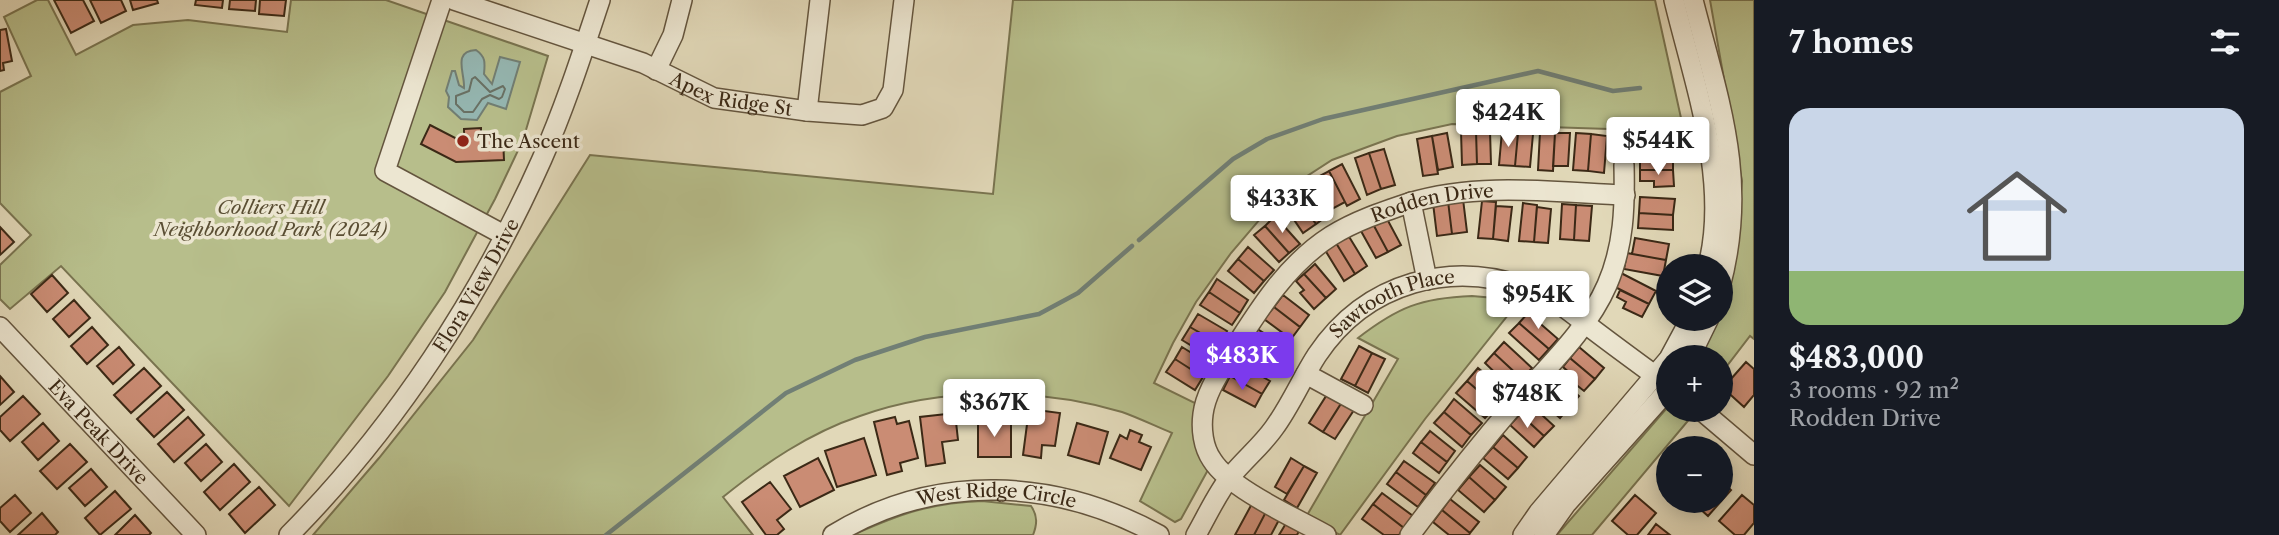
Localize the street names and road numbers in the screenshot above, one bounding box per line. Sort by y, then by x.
street label: Apex Ridge St [665,67,794,121]
street label: Rodden Drive [1368,179,1494,227]
street label: Flora View Drive [428,215,524,357]
street label: Sawtooth Place [1324,265,1455,343]
street label: Eva Peak Drive [44,375,153,489]
street label: West Ridge Circle [913,479,1079,513]

